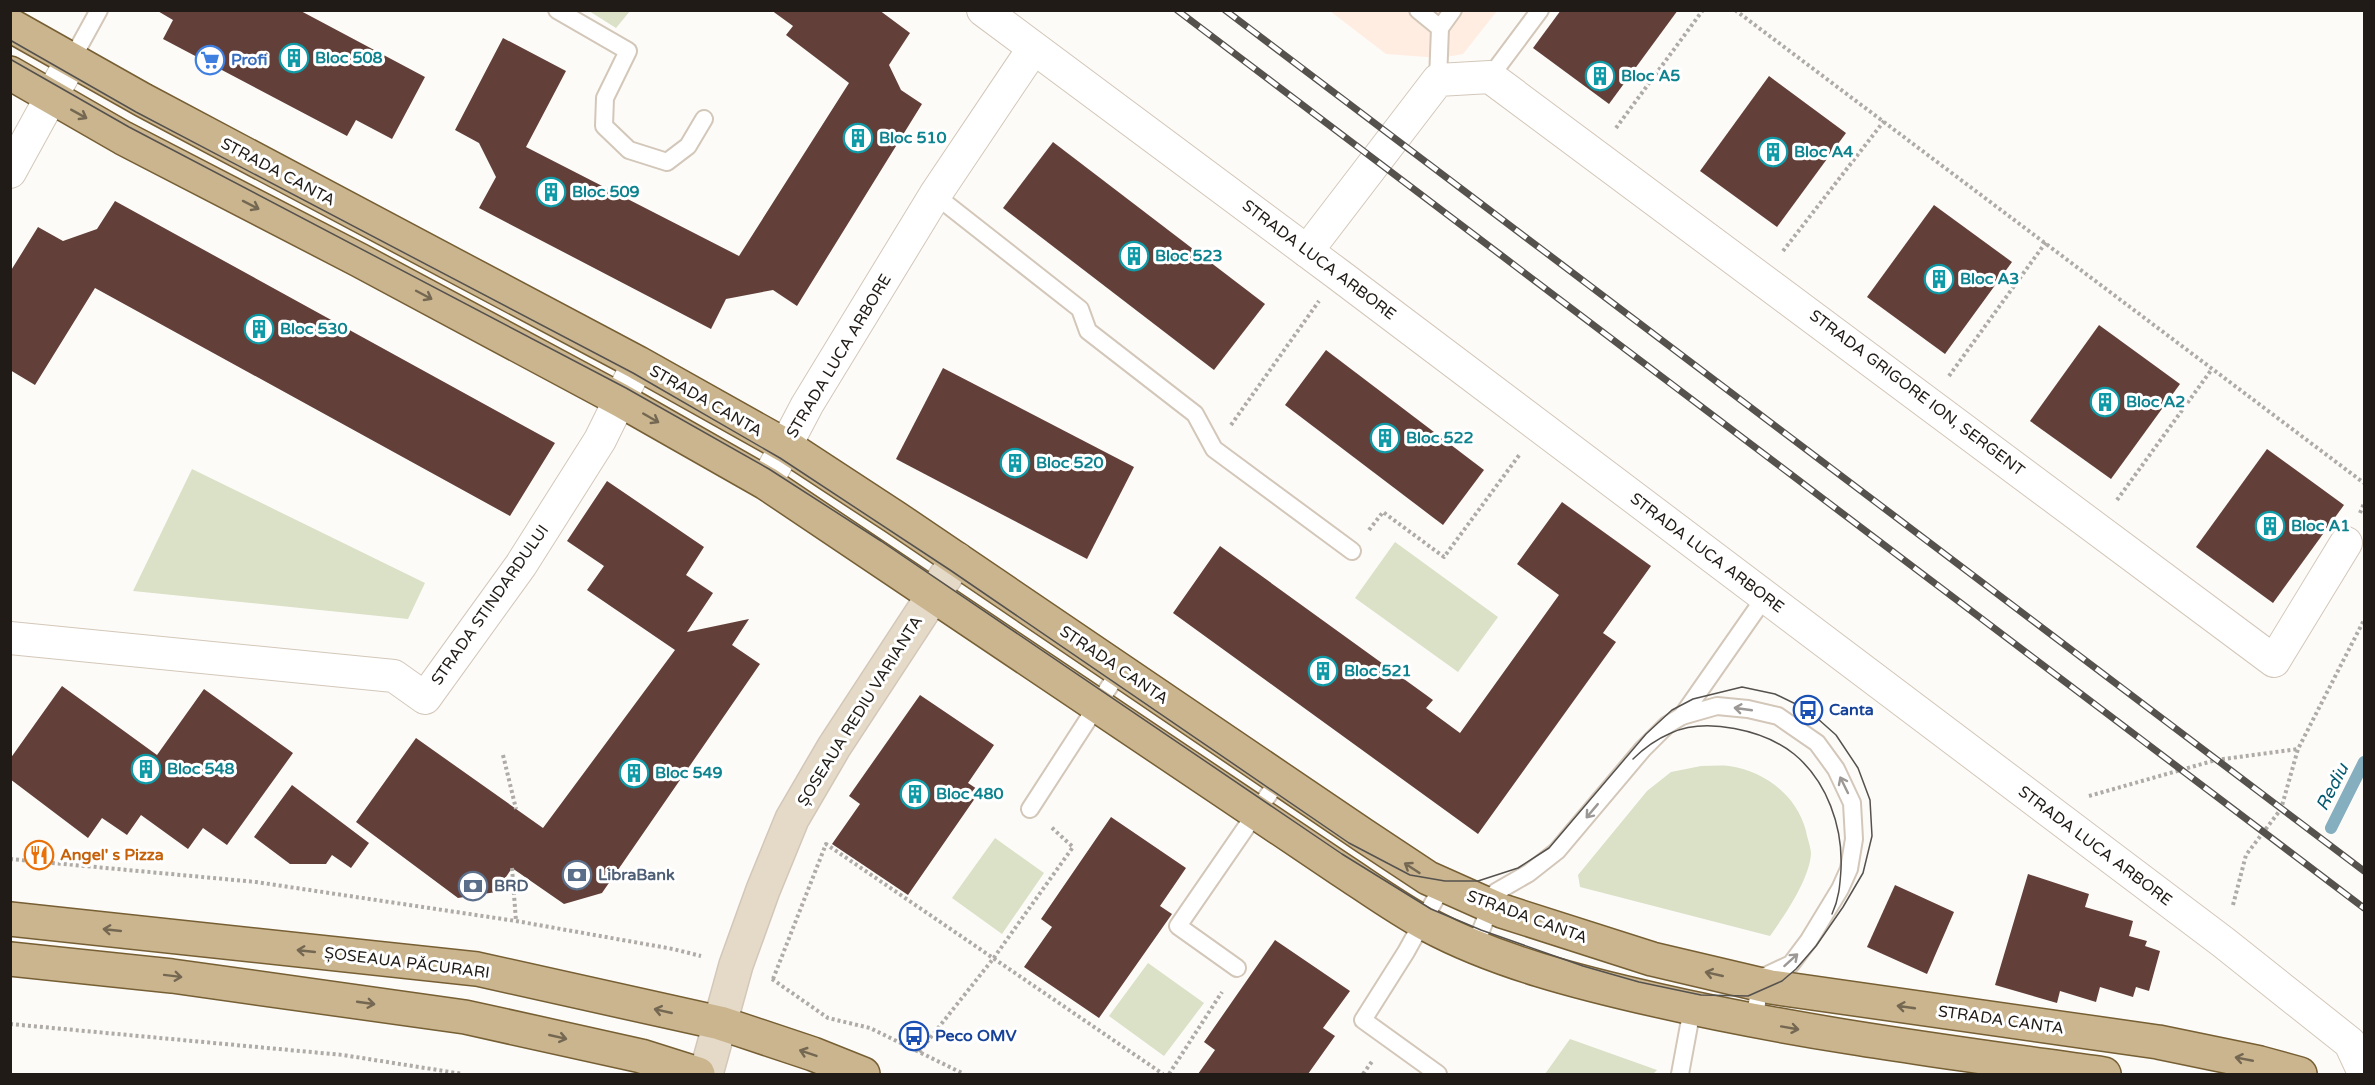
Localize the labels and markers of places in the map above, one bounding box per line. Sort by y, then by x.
building icon: Bloc 508 [278,42,310,74]
supermarket icon: Profi [194,44,226,76]
place label: Bloc 508 [315,48,383,68]
place label: Profi [231,50,267,70]
building icon: Bloc A5 [1584,60,1616,92]
place label: Bloc A5 [1621,66,1680,86]
building icon: Bloc 510 [842,122,874,154]
place label: Bloc 510 [879,128,947,148]
building icon: Bloc A4 [1757,136,1789,168]
place label: Bloc A4 [1794,142,1853,162]
building icon: Bloc 509 [535,176,567,208]
place label: Bloc 509 [572,182,640,202]
building icon: Bloc 523 [1118,240,1150,272]
place label: Bloc 523 [1155,246,1223,266]
building icon: Bloc A3 [1923,263,1955,295]
place label: Bloc A3 [1960,269,2019,289]
building icon: Bloc 530 [243,313,275,345]
place label: Bloc 530 [280,319,348,339]
building icon: Bloc A2 [2089,386,2121,418]
place label: Bloc A2 [2126,392,2185,412]
building icon: Bloc 522 [1369,422,1401,454]
place label: Bloc 522 [1406,428,1474,448]
building icon: Bloc 520 [999,447,1031,479]
place label: Bloc 520 [1036,453,1104,473]
building icon: Bloc A1 [2254,510,2286,542]
place label: Bloc A1 [2291,516,2350,536]
building icon: Bloc 521 [1307,655,1339,687]
place label: Bloc 521 [1344,661,1412,681]
bus stop icon: Canta [1792,694,1824,726]
place label: Canta [1829,700,1874,720]
building icon: Bloc 548 [130,753,162,785]
building icon: Bloc 549 [618,757,650,789]
place label: Bloc 548 [167,759,235,779]
place label: Bloc 549 [655,763,723,783]
building icon: Bloc 480 [899,778,931,810]
place label: Bloc 480 [936,784,1004,804]
restaurant icon: Angel' s Pizza [23,839,55,871]
place label: Angel' s Pizza [60,845,164,865]
bank icon: LibraBank [561,859,593,891]
place label: LibraBank [598,865,675,885]
bank icon: BRD [457,870,489,902]
place label: BRD [494,876,529,896]
bus stop icon: Peco OMV [898,1020,930,1052]
place label: Peco OMV [935,1026,1017,1046]

